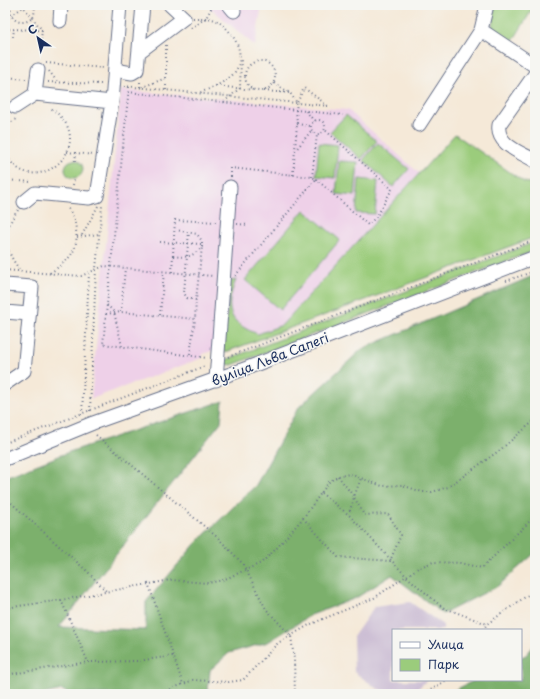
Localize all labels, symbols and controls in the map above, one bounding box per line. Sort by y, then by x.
north arrow [18,18,58,58]
text: С [24,20,40,39]
street label: вуліца Льва Сапегі [208,327,331,390]
legend [392,629,522,681]
text: Улица [428,635,464,653]
text: Парк [428,655,460,673]

